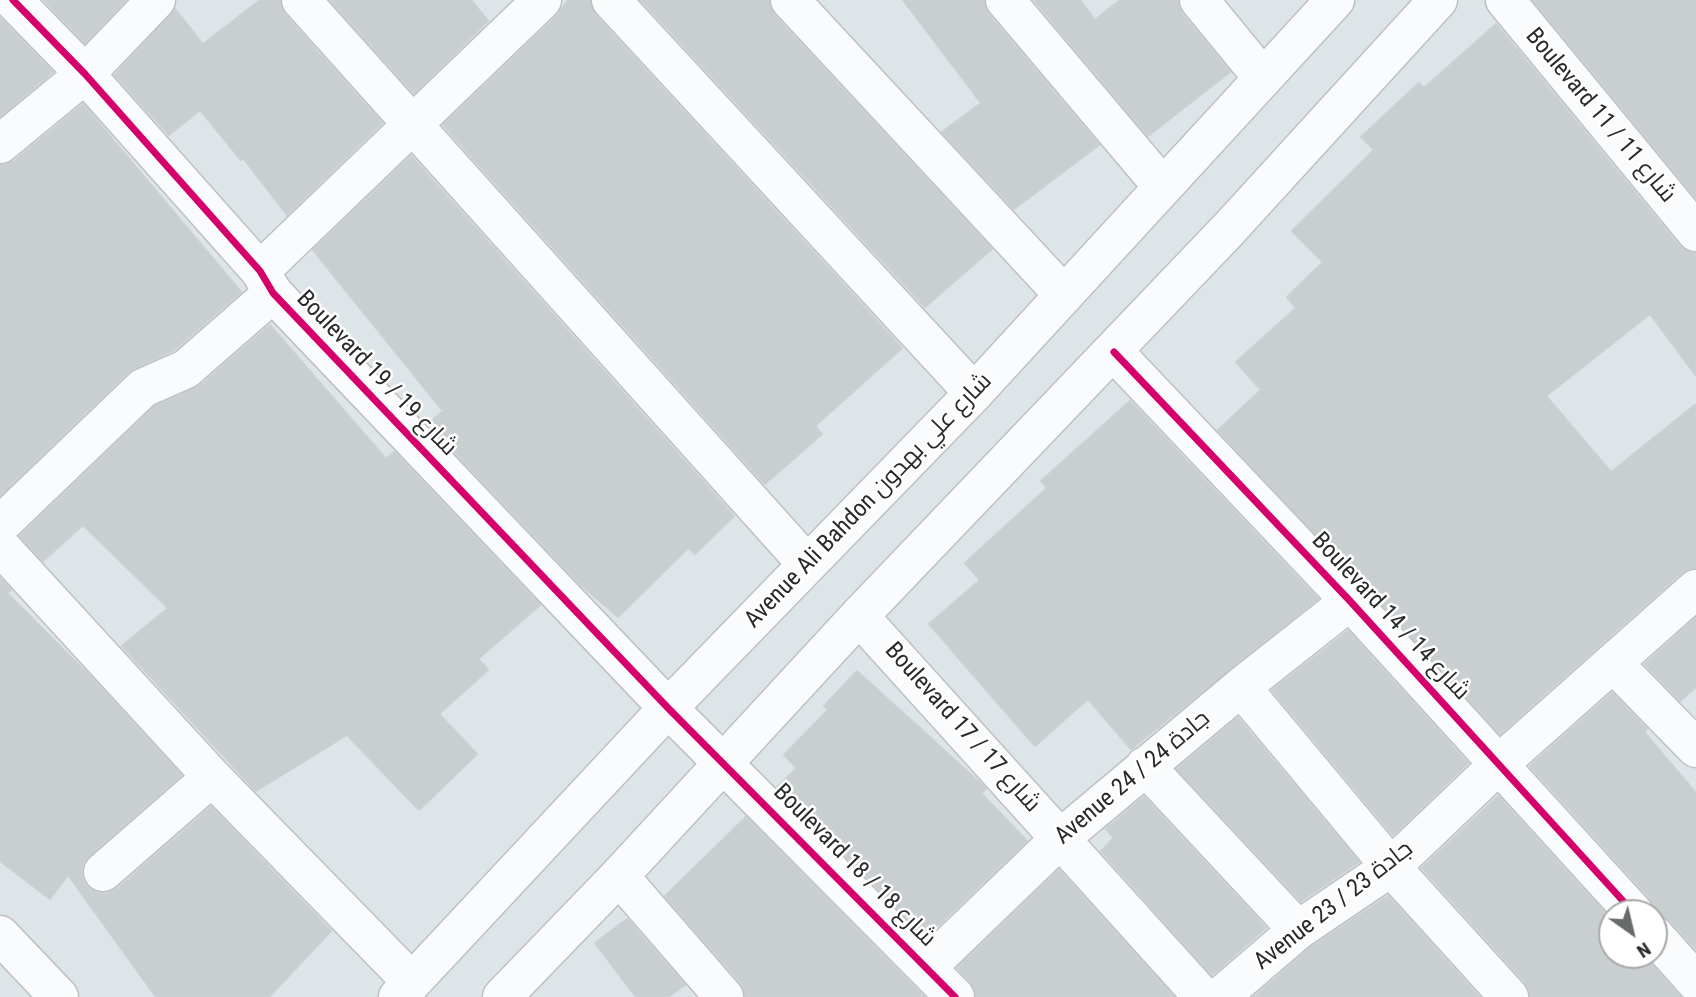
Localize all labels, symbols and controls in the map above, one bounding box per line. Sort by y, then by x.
street label: Boulevard 11 / شارع 11 [1519,23,1681,209]
street label: Boulevard 19 / شارع 19 [290,285,462,463]
street label: Avenue Ali Bahdon شارع علي بهدون [739,368,999,634]
street label: Boulevard 14 / شارع 14 [1305,527,1475,707]
street label: Boulevard 17 / شارع 17 [878,637,1046,819]
street label: Avenue 24 / جادة 24 [1050,705,1216,851]
street label: Boulevard 18 / شارع 18 [766,778,942,954]
street label: Avenue 23 / جادة 23 [1249,835,1419,977]
north arrow [1598,899,1668,969]
text: N [1633,937,1655,963]

